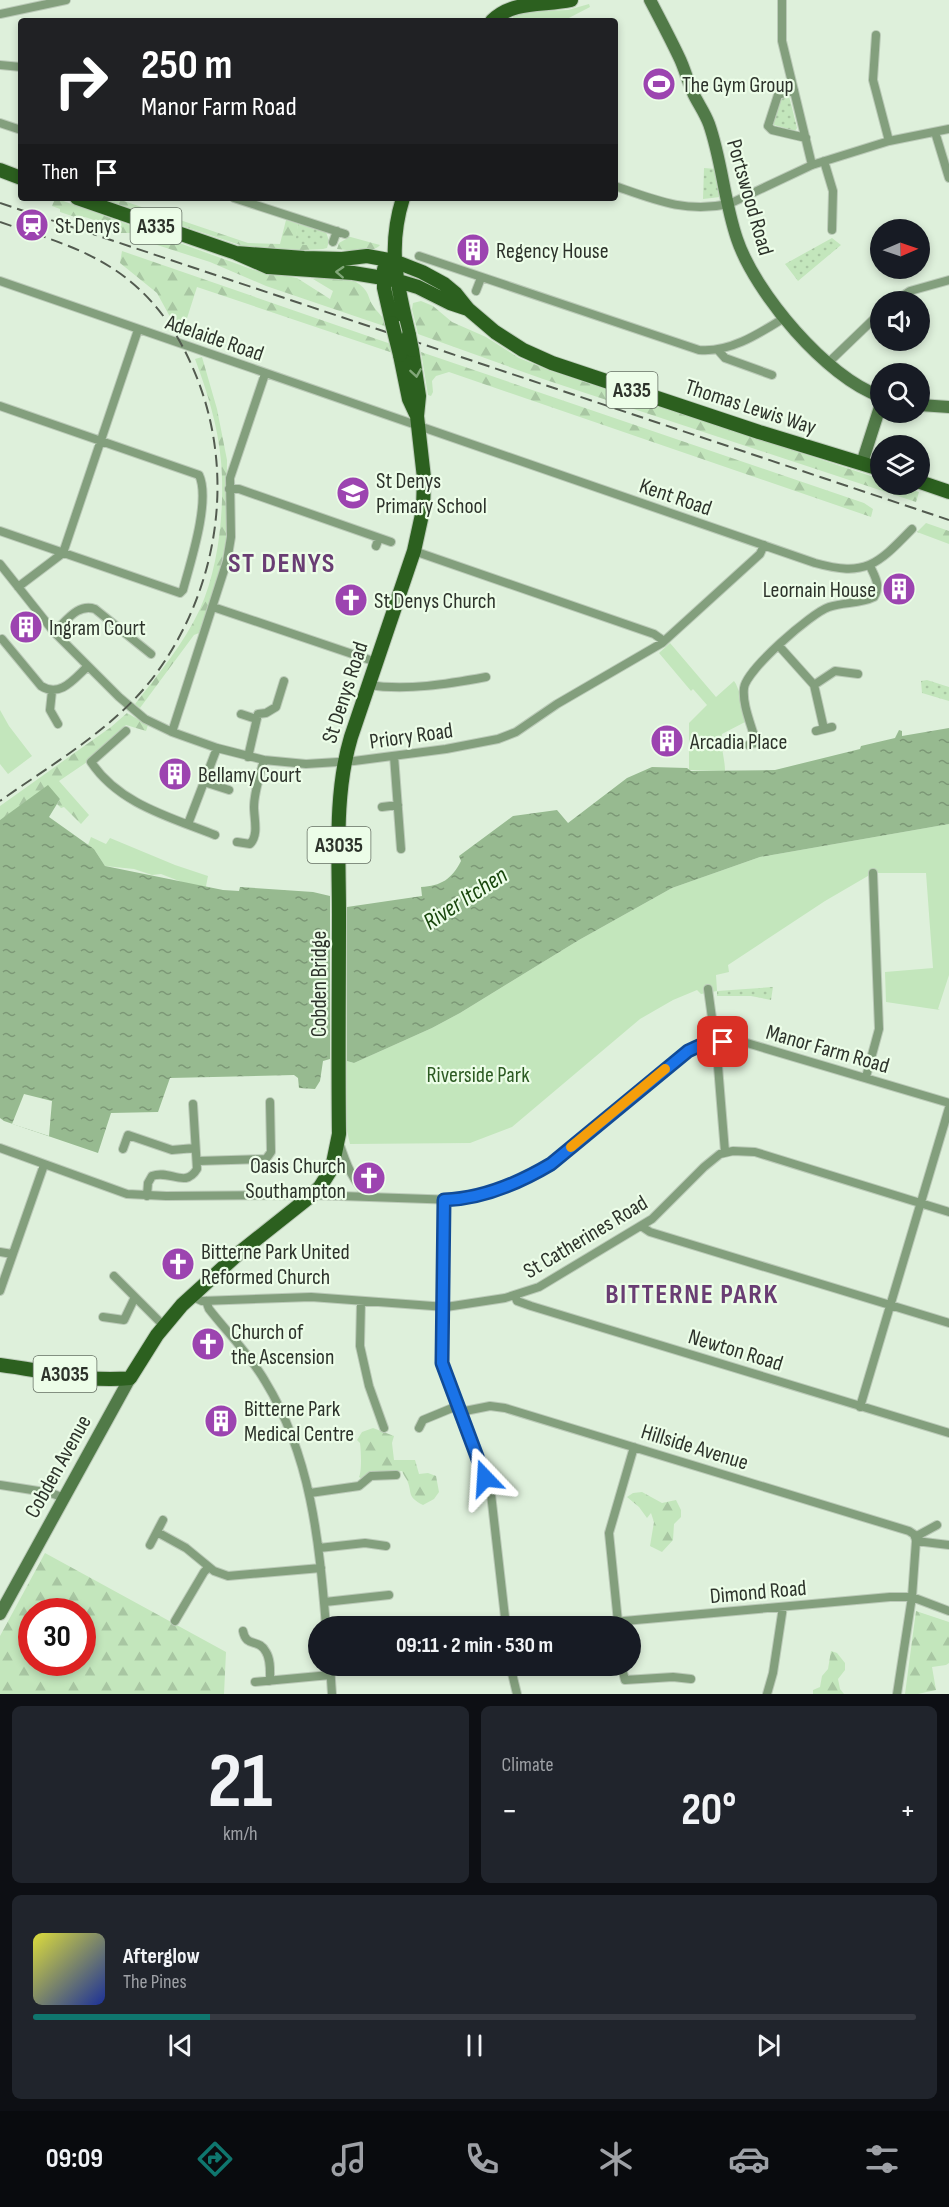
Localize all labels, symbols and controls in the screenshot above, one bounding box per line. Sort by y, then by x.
text: 250 m [141,40,232,91]
icon: right [42,42,120,120]
sports icon: The Gym Group [641,66,677,102]
place label: The Gym Group [682,72,794,99]
text: Manor Farm Road [141,91,297,123]
street label: Portswood Road [720,136,779,258]
icon: arrive [90,156,123,189]
text: Then [42,159,78,186]
station icon: St Denys [14,207,50,243]
road number: A335 [130,208,182,244]
place label: St Denys [55,213,120,240]
north arrow [870,219,930,279]
map controls [870,219,930,495]
building icon: Regency House [455,232,491,268]
place label: Regency House [496,238,609,265]
one-way arrow [336,266,345,278]
button: sound [870,291,930,351]
street label: Adelaide Road [161,309,267,368]
button: search [870,363,930,423]
one-way arrow [409,368,421,377]
road number: A335 [606,372,658,408]
street label: Thomas Lewis Way [682,374,820,441]
button: layers [870,435,930,495]
place label: St Denys Primary School [376,468,487,520]
street label: Kent Road [636,472,715,522]
school or university icon: St Denys Primary School [335,475,371,511]
district label: ST DENYS [228,547,336,580]
building icon: Leornain House [881,571,917,607]
place label: Leornain House [763,577,876,604]
church icon: St Denys Church [333,582,369,618]
place label: St Denys Church [374,588,496,615]
building icon: Ingram Court [8,609,44,645]
place label: Ingram Court [49,615,146,642]
street label: St Denys Road [316,638,375,747]
street label: Priory Road [368,717,455,756]
building icon: Arcadia Place [649,723,685,759]
place label: Arcadia Place [689,729,787,756]
building icon: Bellamy Court [157,756,193,792]
place label: Bellamy Court [198,762,302,789]
road number: A3035 [308,827,370,863]
water label: River Itchen [418,860,513,936]
street label: Cobden Bridge [306,931,333,1037]
pin [697,1016,748,1067]
street label: Manor Farm Road [763,1019,892,1080]
icon: arrive [706,1025,739,1058]
park label: Riverside Park [426,1062,530,1089]
place label: Oasis Church Southampton [245,1153,346,1205]
church icon: Oasis Church Southampton [351,1160,387,1196]
street label: St Catherines Road [519,1190,653,1285]
place label: Bitterne Park United Reformed Church [201,1239,350,1291]
church icon: Bitterne Park United Reformed Church [160,1246,196,1282]
district label: BITTERNE PARK [605,1278,779,1311]
place label: Church of the Ascension [231,1319,334,1371]
street label: Newton Road [685,1323,786,1378]
church icon: Church of the Ascension [190,1326,226,1362]
road number: A3035 [34,1356,97,1392]
place label: Bitterne Park Medical Centre [244,1396,354,1448]
building icon: Bitterne Park Medical Centre [203,1403,239,1439]
street label: Cobden Avenue [19,1411,98,1523]
street label: Hillside Avenue [638,1418,751,1477]
position arrow [453,1446,517,1510]
street label: Dimond Road [709,1575,808,1610]
speed limit sign: 30 [18,1598,96,1676]
text: 09:11 · 2 min · 530 m [396,1632,553,1659]
text: 21 [208,1736,273,1829]
text: Climate [502,1753,554,1777]
text: 20° [681,1783,736,1838]
text: − [502,1791,518,1831]
text: + [900,1791,916,1831]
text: km/h [223,1822,258,1846]
text: Afterglow [123,1943,200,1970]
text: The Pines [123,1970,187,1994]
icon: previous [164,2029,197,2062]
icon: pause [458,2029,491,2062]
icon: next [752,2029,785,2062]
icon: directions [194,2138,236,2180]
icon: music [328,2138,370,2180]
icon: phone [461,2138,503,2180]
icon: climate [595,2138,637,2180]
icon: car [728,2138,770,2180]
icon: filters [861,2138,903,2180]
text: 09:09 [46,2143,103,2175]

